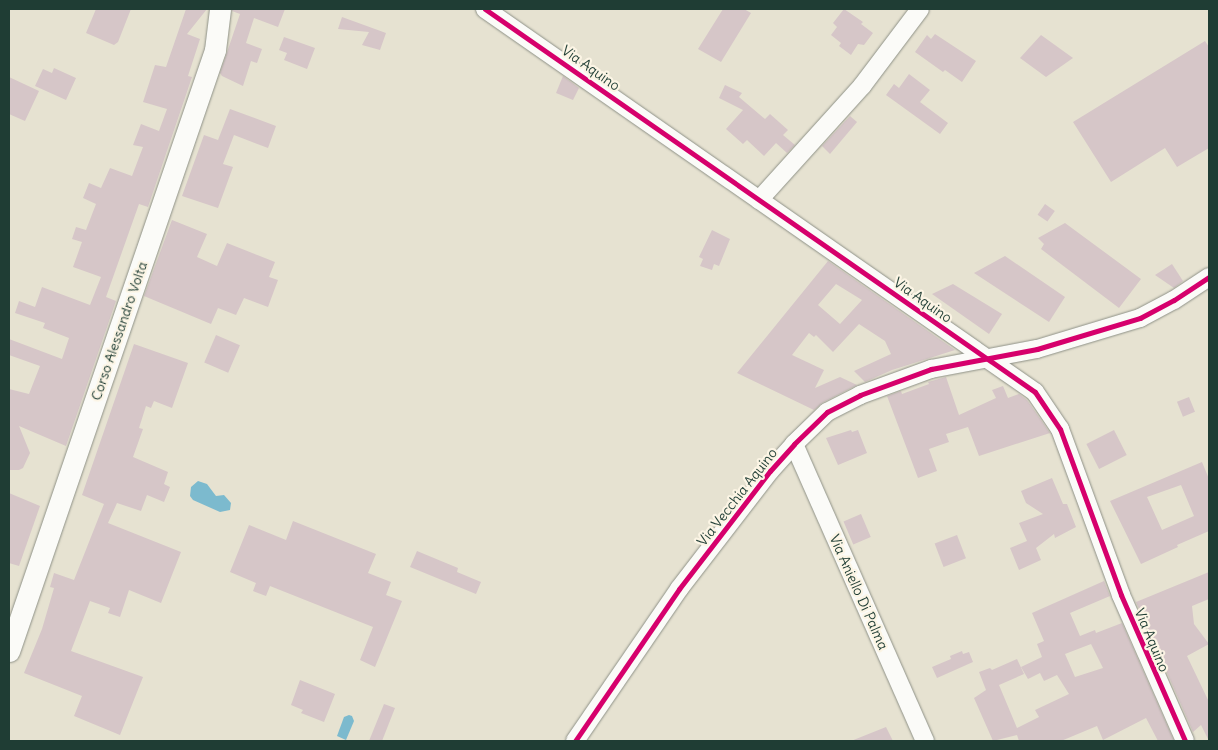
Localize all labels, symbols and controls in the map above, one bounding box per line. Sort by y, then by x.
street label: Via Aquino [559,42,623,94]
street label: Corso Alessandro Volta [87,259,151,403]
street label: Via Aquino [891,274,955,326]
street label: Via Vecchia Aquino [694,445,780,549]
street label: Via Aniello Di Palma [826,532,892,652]
street label: Via Aquino [1131,606,1173,674]

